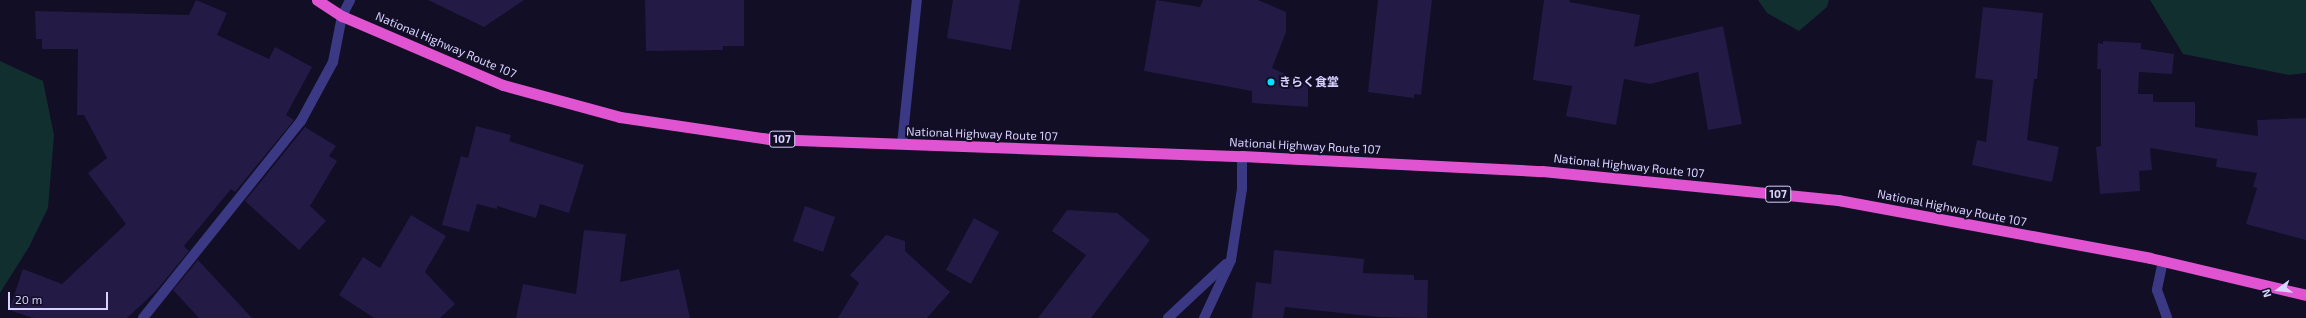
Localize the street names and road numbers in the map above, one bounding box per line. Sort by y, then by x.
street label: National Highway Route 107 [373,9,519,81]
street label: National Highway Route 107 [906,124,1058,144]
road number: 107 [769,130,795,148]
street label: National Highway Route 107 [1229,135,1381,157]
street label: National Highway Route 107 [1553,151,1705,181]
road number: 107 [1765,185,1791,203]
street label: National Highway Route 107 [1876,186,2028,230]

